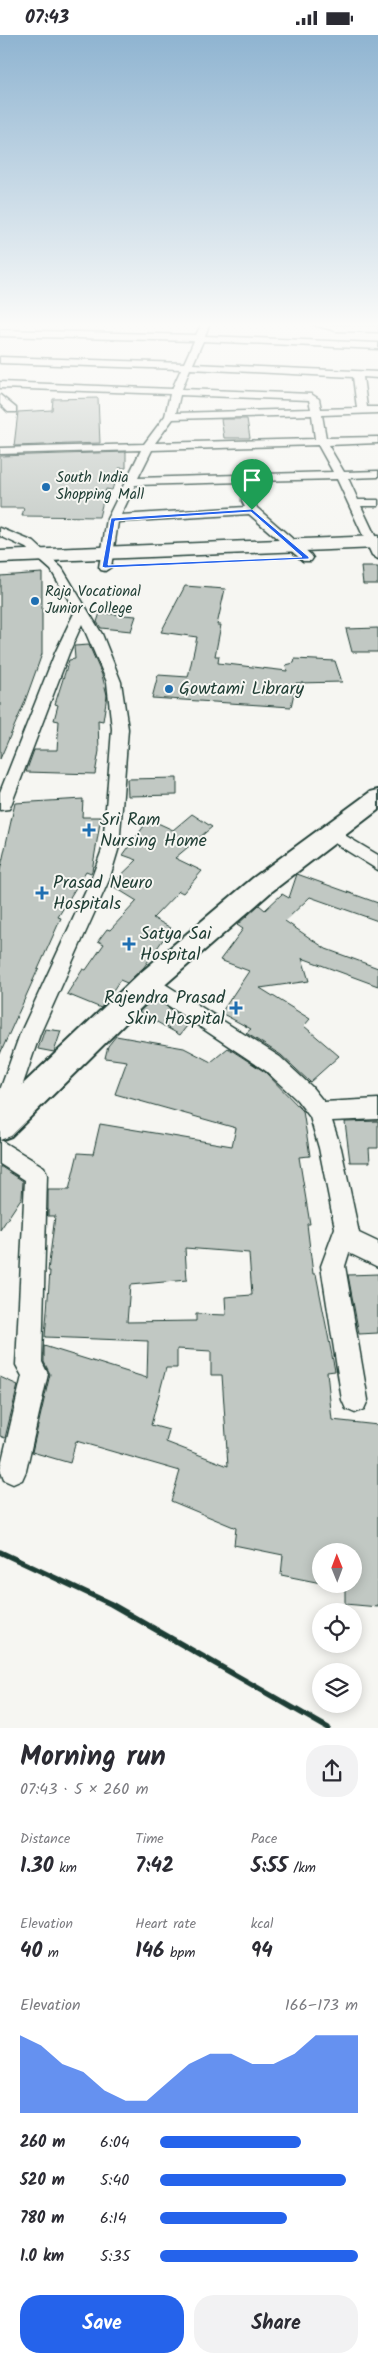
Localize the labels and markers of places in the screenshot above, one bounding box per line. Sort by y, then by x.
pin [231,459,273,510]
place label: South India Shopping Mall [56,466,144,507]
marker: South India Shopping Mall [40,481,52,493]
place label: Raja Vocational Junior College [45,580,141,621]
marker: Raja Vocational Junior College [29,595,41,607]
place label: Gowtami Library [179,675,304,704]
marker: Gowtami Library [163,683,175,695]
place label: Sri Ram Nursing Home [100,806,207,856]
marker: Sri Ram Nursing Home [82,823,96,837]
place label: Prasad Neuro Hospitals [53,869,153,919]
marker: Prasad Neuro Hospitals [35,886,49,900]
place label: Satya Sai Hospital [140,920,212,970]
marker: Satya Sai Hospital [122,937,136,951]
place label: Rajendra Prasad Skin Hospital [104,984,226,1034]
marker: Rajendra Prasad Skin Hospital [229,1001,243,1015]

